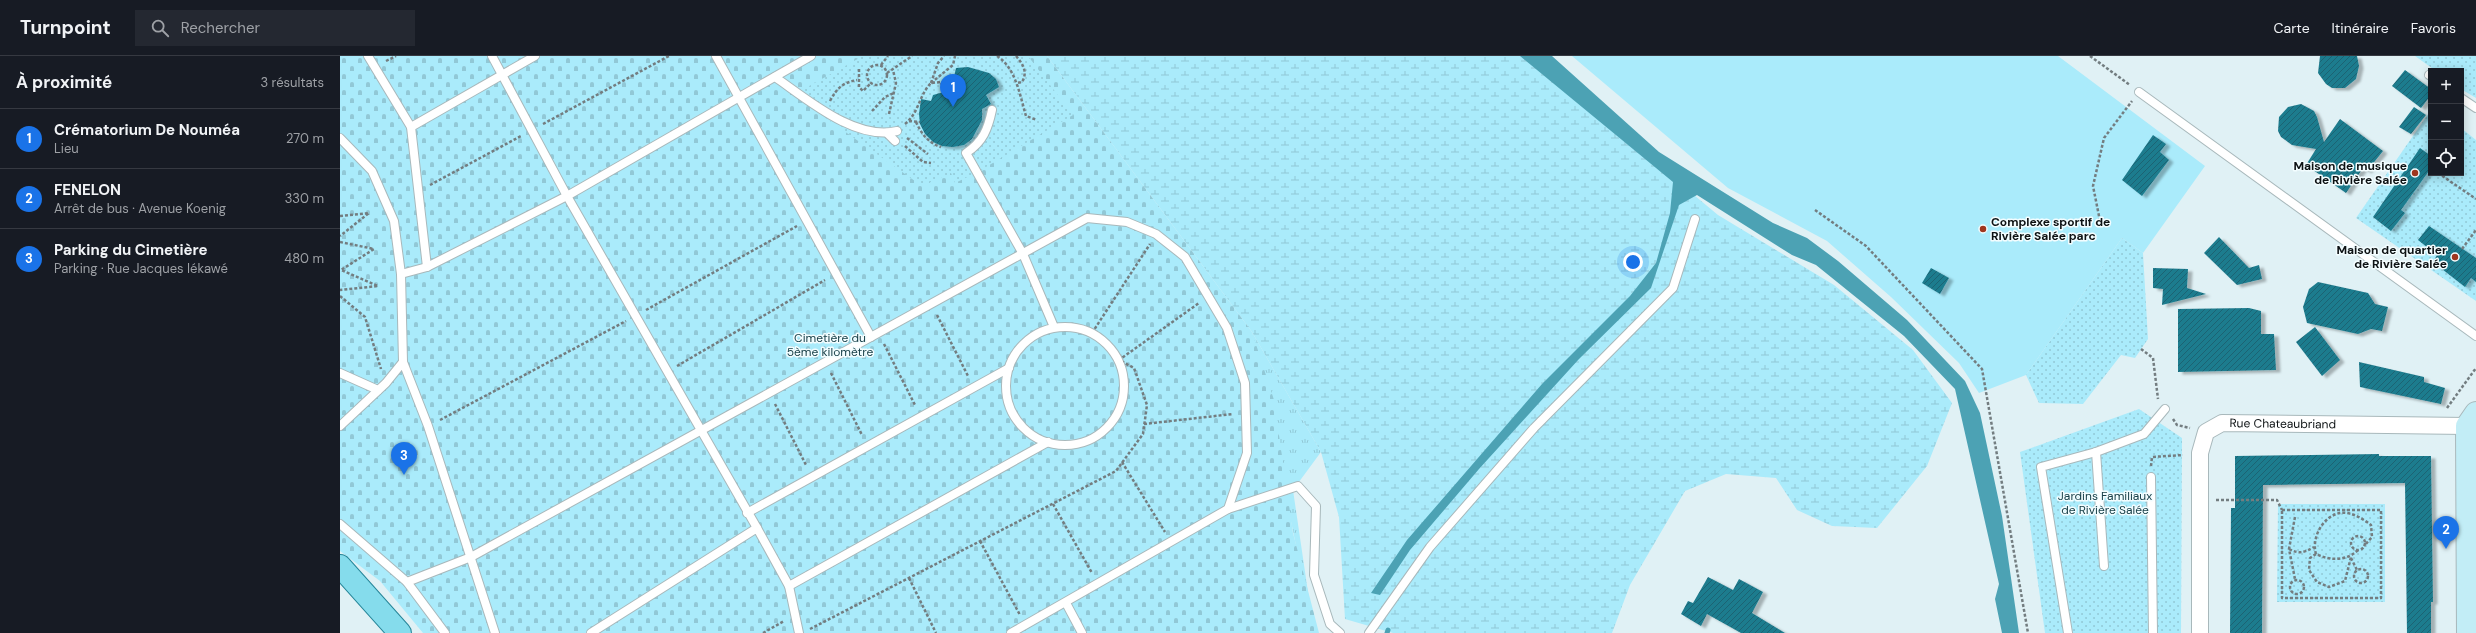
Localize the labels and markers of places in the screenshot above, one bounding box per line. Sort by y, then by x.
pin: 1 [940,74,966,107]
place label: Maison de musique de Rivière Salée [2293,158,2407,188]
marker: Maison de musique de Rivière Salée [2410,168,2420,178]
place label: Complexe sportif de Rivière Salée parc [1991,214,2110,244]
marker: Complexe sportif de Rivière Salée parc [1978,224,1988,234]
place label: Maison de quartier de Rivière Salée [2336,242,2447,272]
marker: Maison de quartier de Rivière Salée [2450,252,2460,262]
pin: 3 [391,442,417,475]
pin: 2 [2433,516,2459,549]

